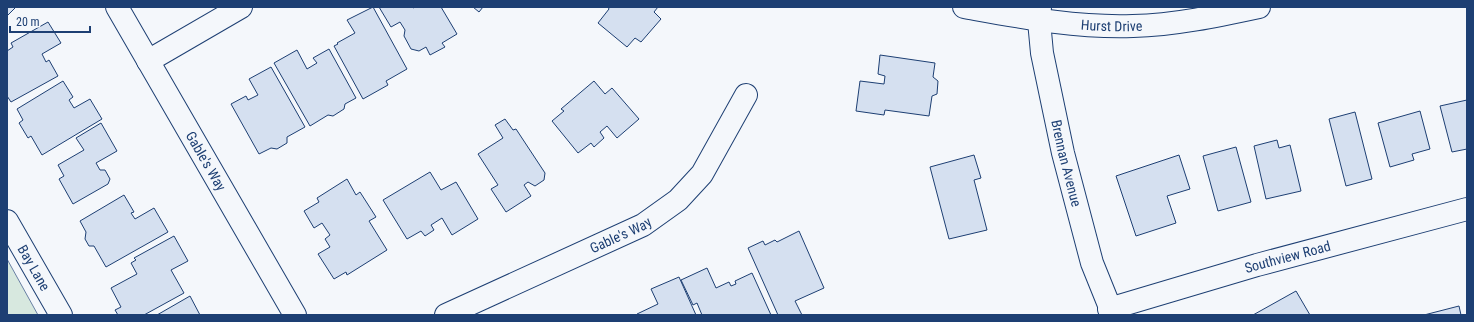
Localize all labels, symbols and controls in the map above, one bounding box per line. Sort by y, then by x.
scale bar [10,8,90,34]
text: 20 m [16,15,40,29]
street label: Hurst Drive [1080,17,1143,34]
street label: Brennan Avenue [1048,118,1085,209]
street label: Gable's Way [183,129,230,194]
street label: Gable's Way [587,214,655,256]
street label: Southview Road [1243,238,1332,276]
street label: Bay Lane [14,242,54,294]

